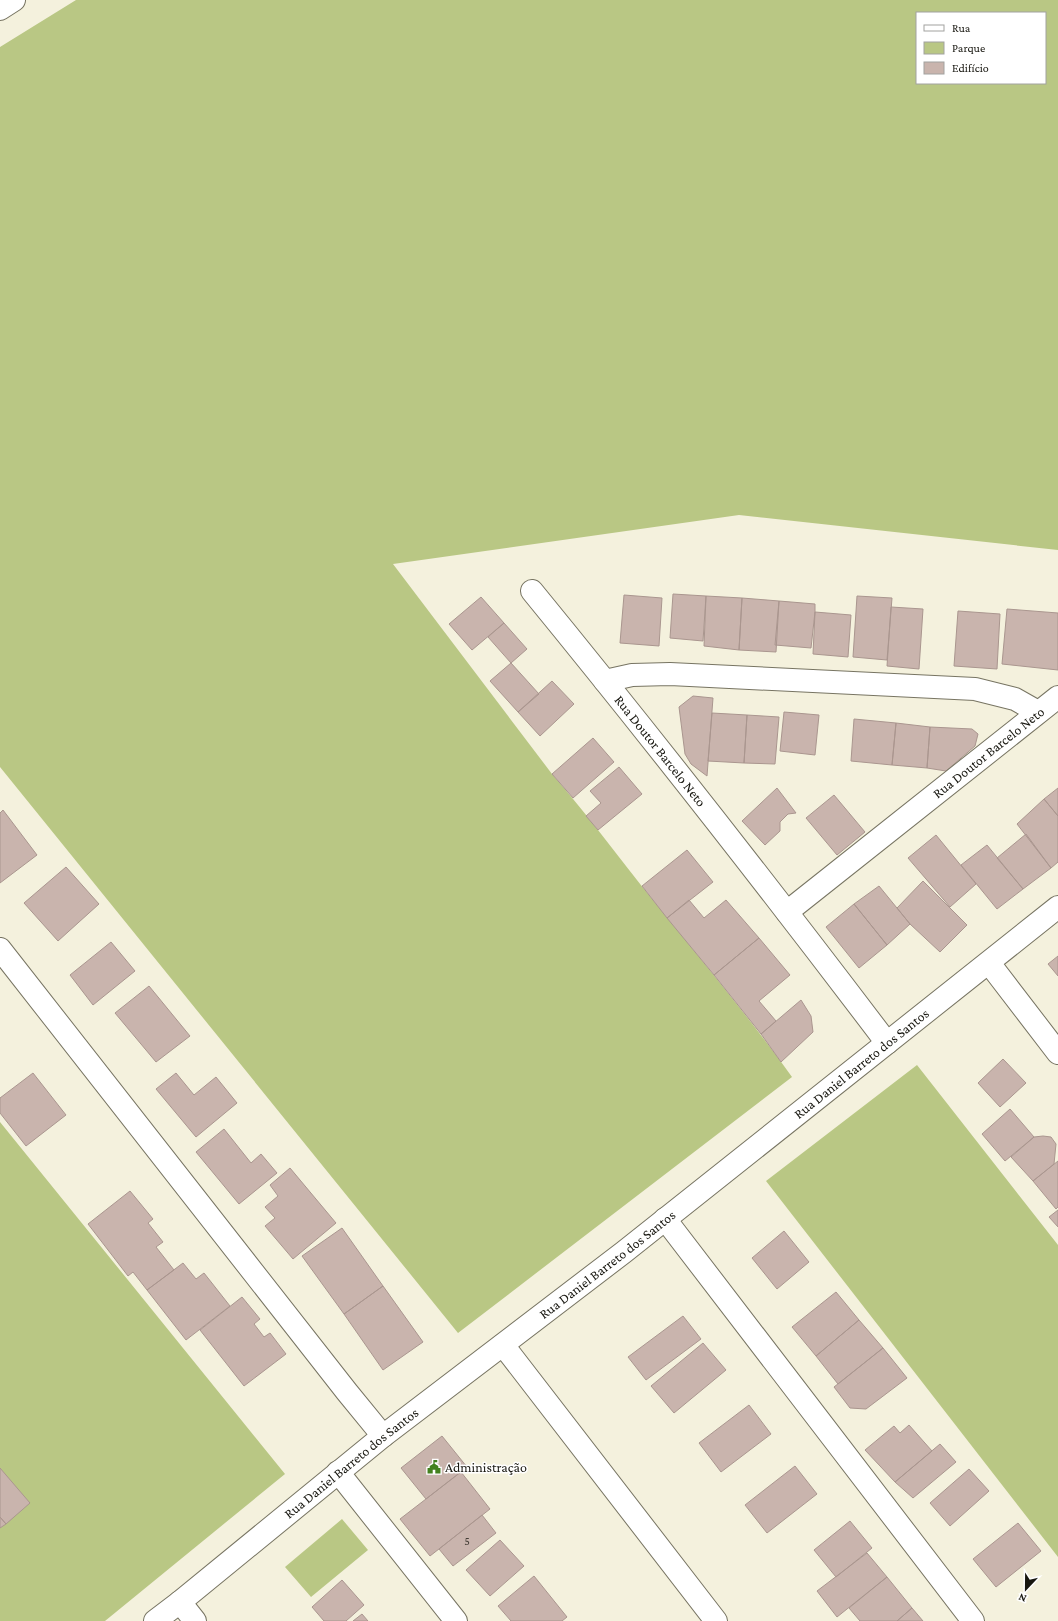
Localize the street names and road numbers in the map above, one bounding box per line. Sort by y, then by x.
street label: Rua Doutor Barcelo Neto [611,692,710,810]
street label: Rua Doutor Barcelo Neto [929,703,1047,801]
street label: Rua Daniel Barreto dos Santos [791,1005,932,1122]
street label: Rua Daniel Barreto dos Santos [536,1207,678,1322]
street label: Rua Daniel Barreto dos Santos [281,1404,421,1522]

